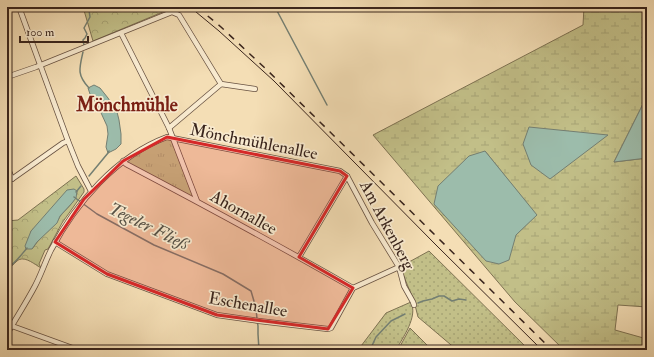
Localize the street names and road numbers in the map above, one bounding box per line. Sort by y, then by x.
street label: Mönchmühlenallee [188,119,319,164]
street label: Am Arkenberg [355,176,420,274]
street label: Ahornallee [206,185,281,239]
street label: Eschenallee [207,287,289,322]

